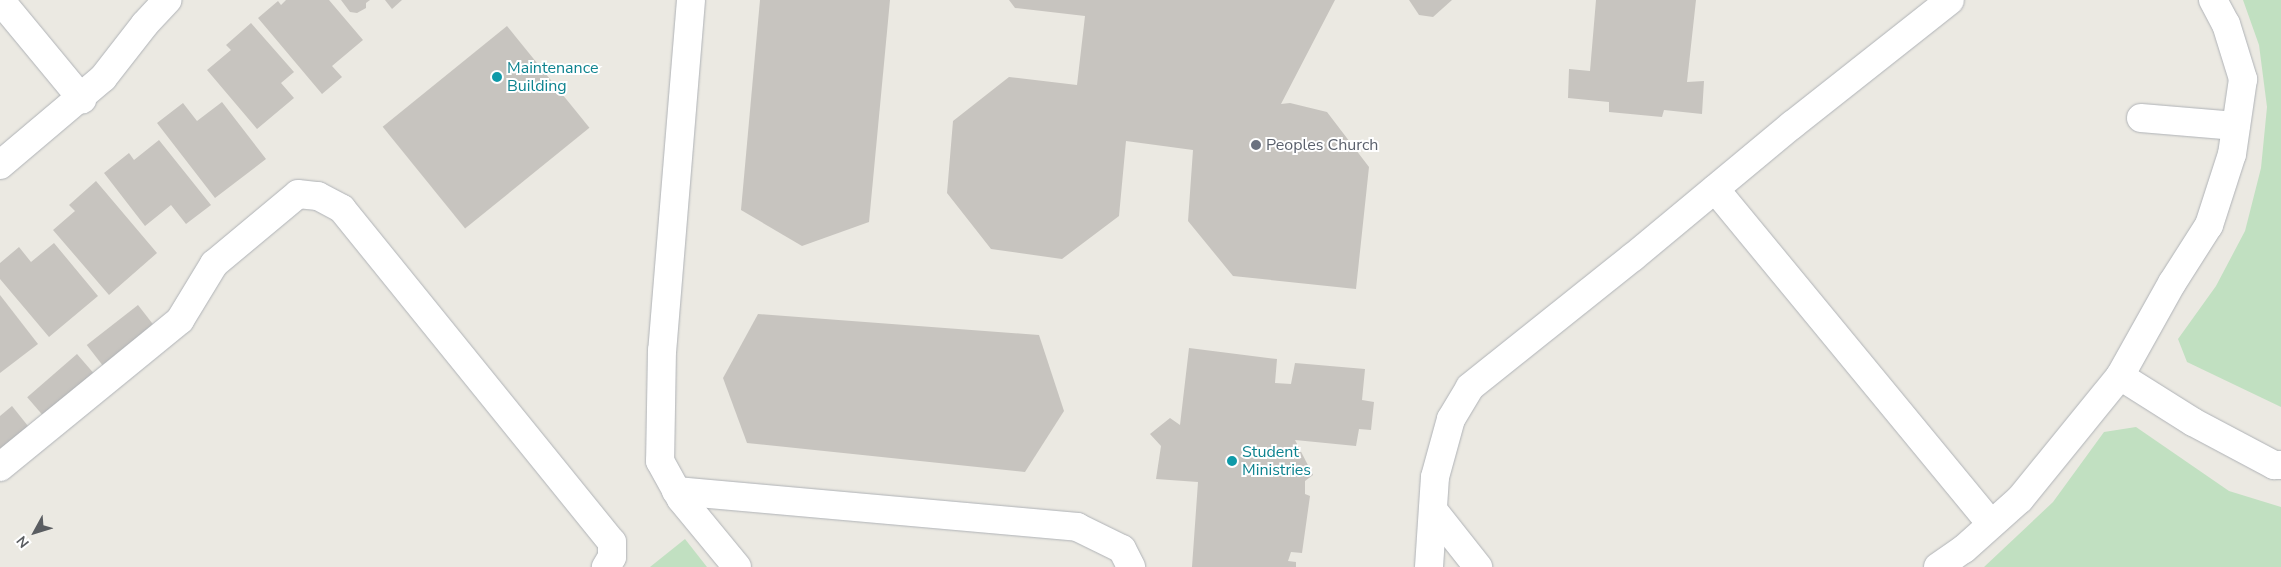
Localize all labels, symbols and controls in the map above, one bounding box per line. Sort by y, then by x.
place label: Maintenance Building [507,58,598,96]
marker: Maintenance Building [491,71,503,83]
place label: Peoples Church [1266,135,1378,155]
marker: Peoples Church [1250,139,1262,151]
place label: Student Ministries [1242,442,1311,480]
marker: Student Ministries [1226,455,1238,467]
north arrow [10,507,60,557]
text: N [12,532,34,552]

